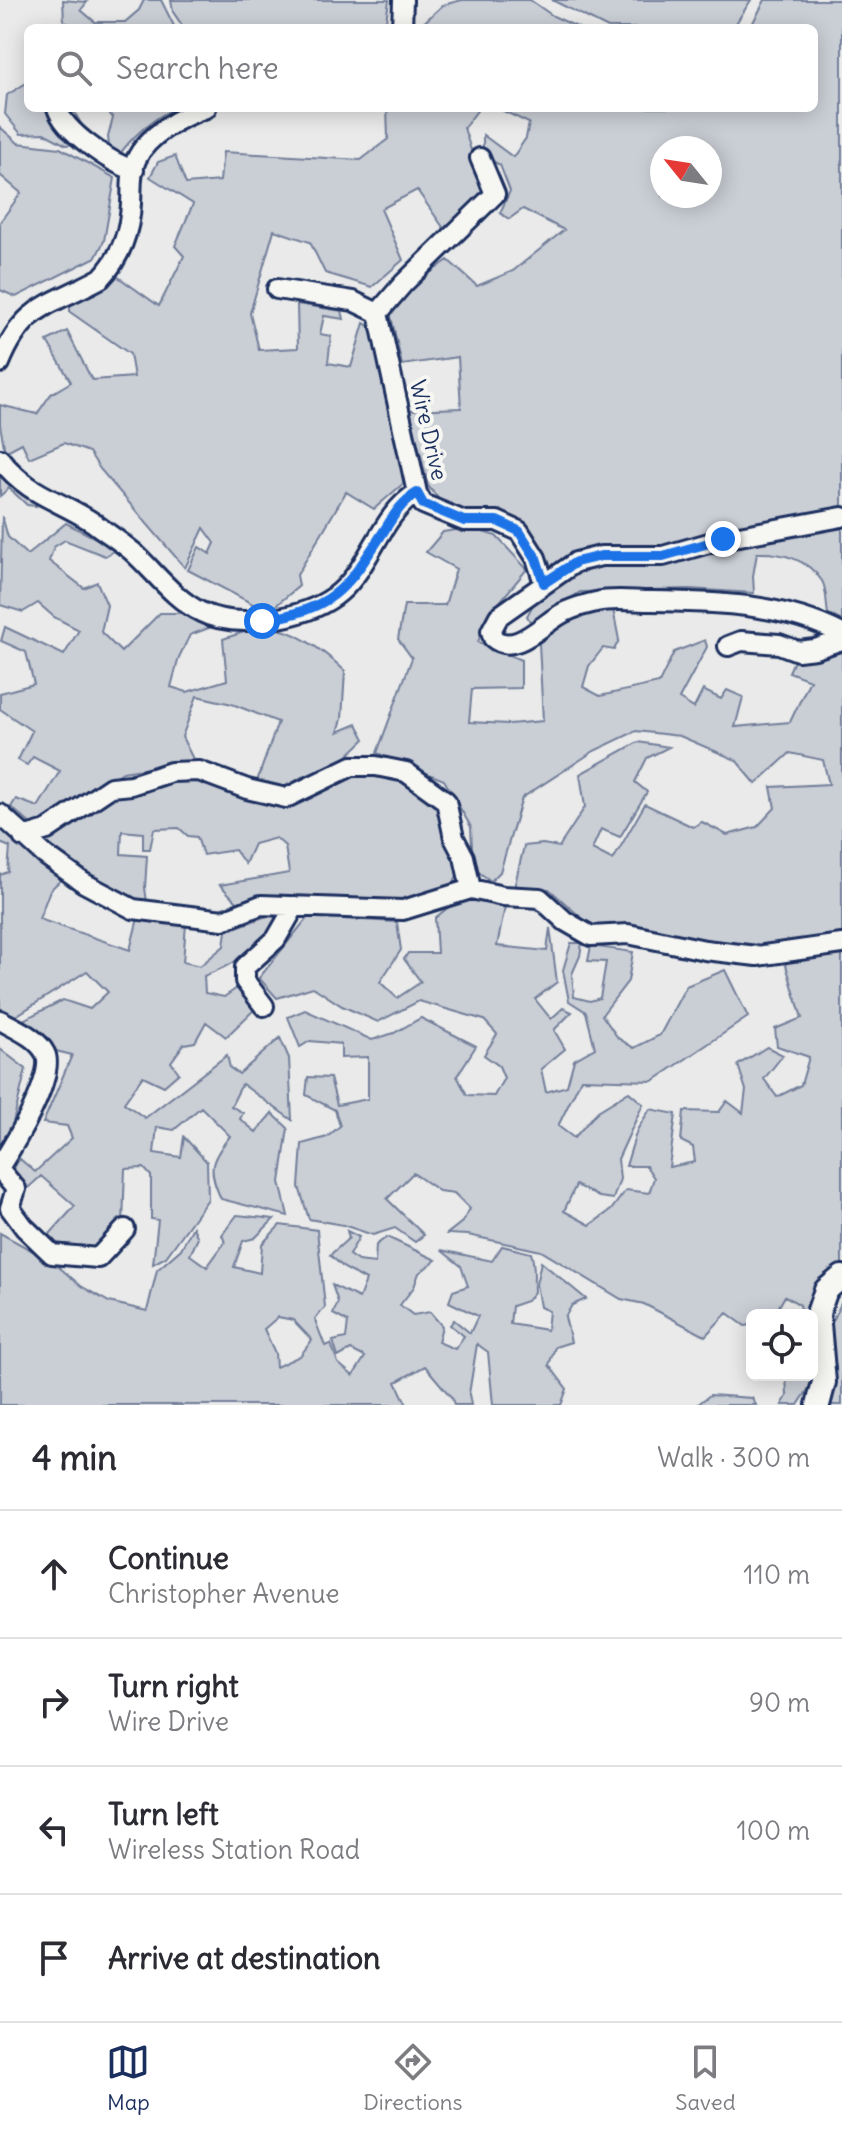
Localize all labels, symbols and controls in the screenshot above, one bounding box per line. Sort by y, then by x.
search box [24,24,818,112]
icon: search [52,46,96,90]
text: Search here [116,49,279,87]
north arrow [650,136,722,208]
street label: Wire Drive [404,377,454,483]
route end [705,521,741,557]
route start [244,603,280,639]
map controls [746,1309,818,1381]
button: locate [746,1309,818,1381]
text: 4 min [32,1436,117,1479]
text: Walk · 300 m [657,1441,810,1474]
text: Continue [108,1539,229,1577]
icon: ahead [32,1552,76,1596]
text: 110 m [743,1558,810,1591]
text: Christopher Avenue [108,1577,340,1610]
text: Turn right [108,1667,239,1705]
icon: right [32,1680,76,1724]
text: 90 m [749,1686,810,1719]
text: Wire Drive [108,1705,229,1738]
text: Turn left [108,1795,219,1833]
icon: left [32,1808,76,1852]
text: 100 m [736,1814,810,1847]
text: Wireless Station Road [108,1833,360,1866]
icon: arrive [32,1936,76,1980]
text: Arrive at destination [108,1939,380,1977]
tab: Map [106,2040,150,2116]
tab: Directions [363,2040,463,2116]
tab: Saved [675,2040,736,2116]

